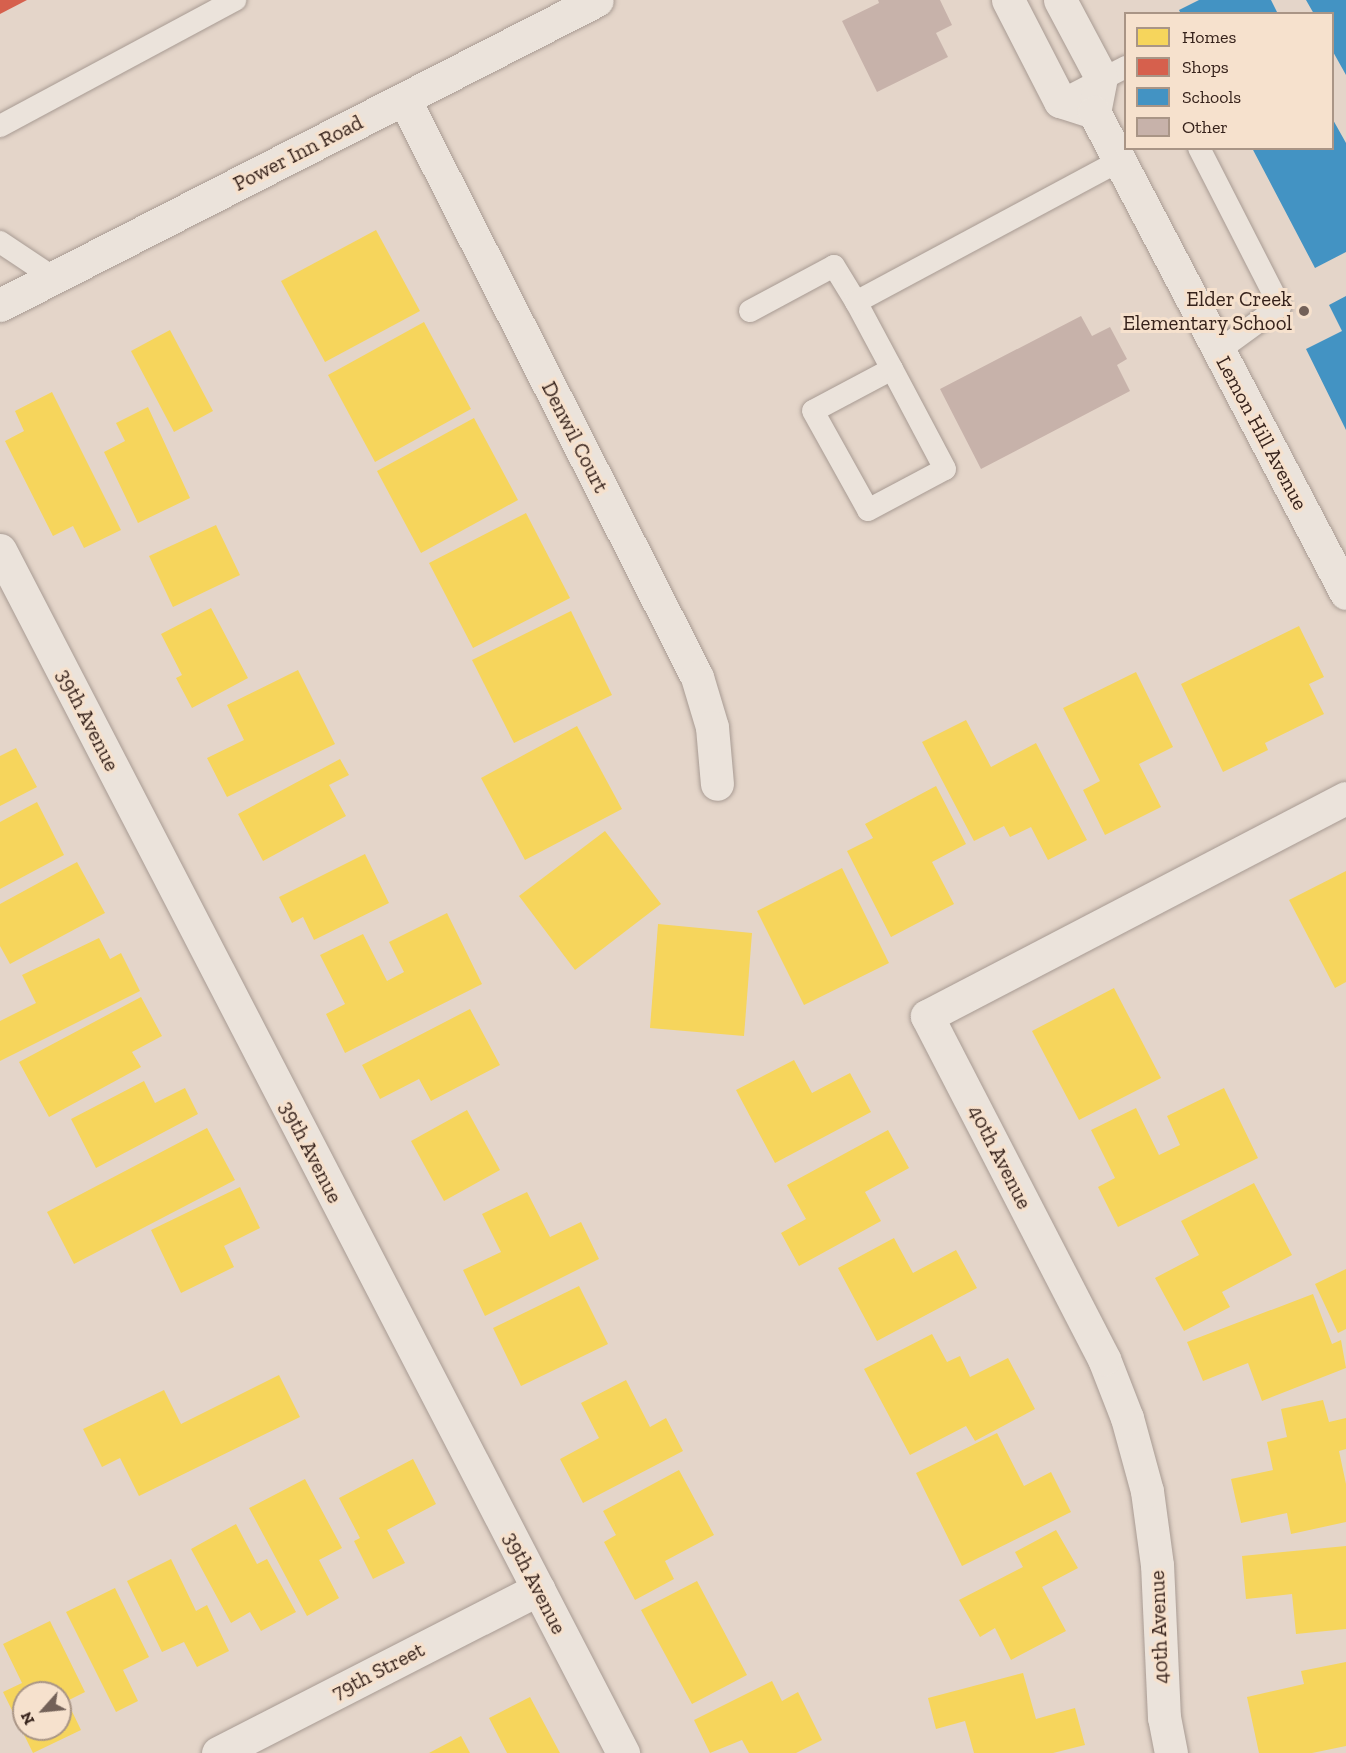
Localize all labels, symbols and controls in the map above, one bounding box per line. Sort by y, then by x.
legend [1124,12,1334,150]
text: Homes [1182,26,1236,48]
text: Shops [1182,56,1229,78]
text: Schools [1182,86,1241,108]
street label: Power Inn Road [229,109,367,197]
text: Other [1182,116,1228,138]
place label: Elder Creek Elementary School [1122,286,1292,336]
marker: Elder Creek Elementary School [1297,304,1311,318]
street label: Lemon Hill Avenue [1211,351,1313,515]
street label: Denwil Court [536,377,614,497]
street label: 39th Avenue [51,664,125,776]
street label: 39th Avenue [274,1096,348,1208]
street label: 40th Avenue [963,1100,1037,1214]
street label: 39th Avenue [498,1527,572,1639]
street label: 40th Avenue [1144,1569,1174,1685]
street label: 79th Street [327,1637,429,1705]
north arrow [12,1681,72,1741]
text: N [16,1709,39,1728]

